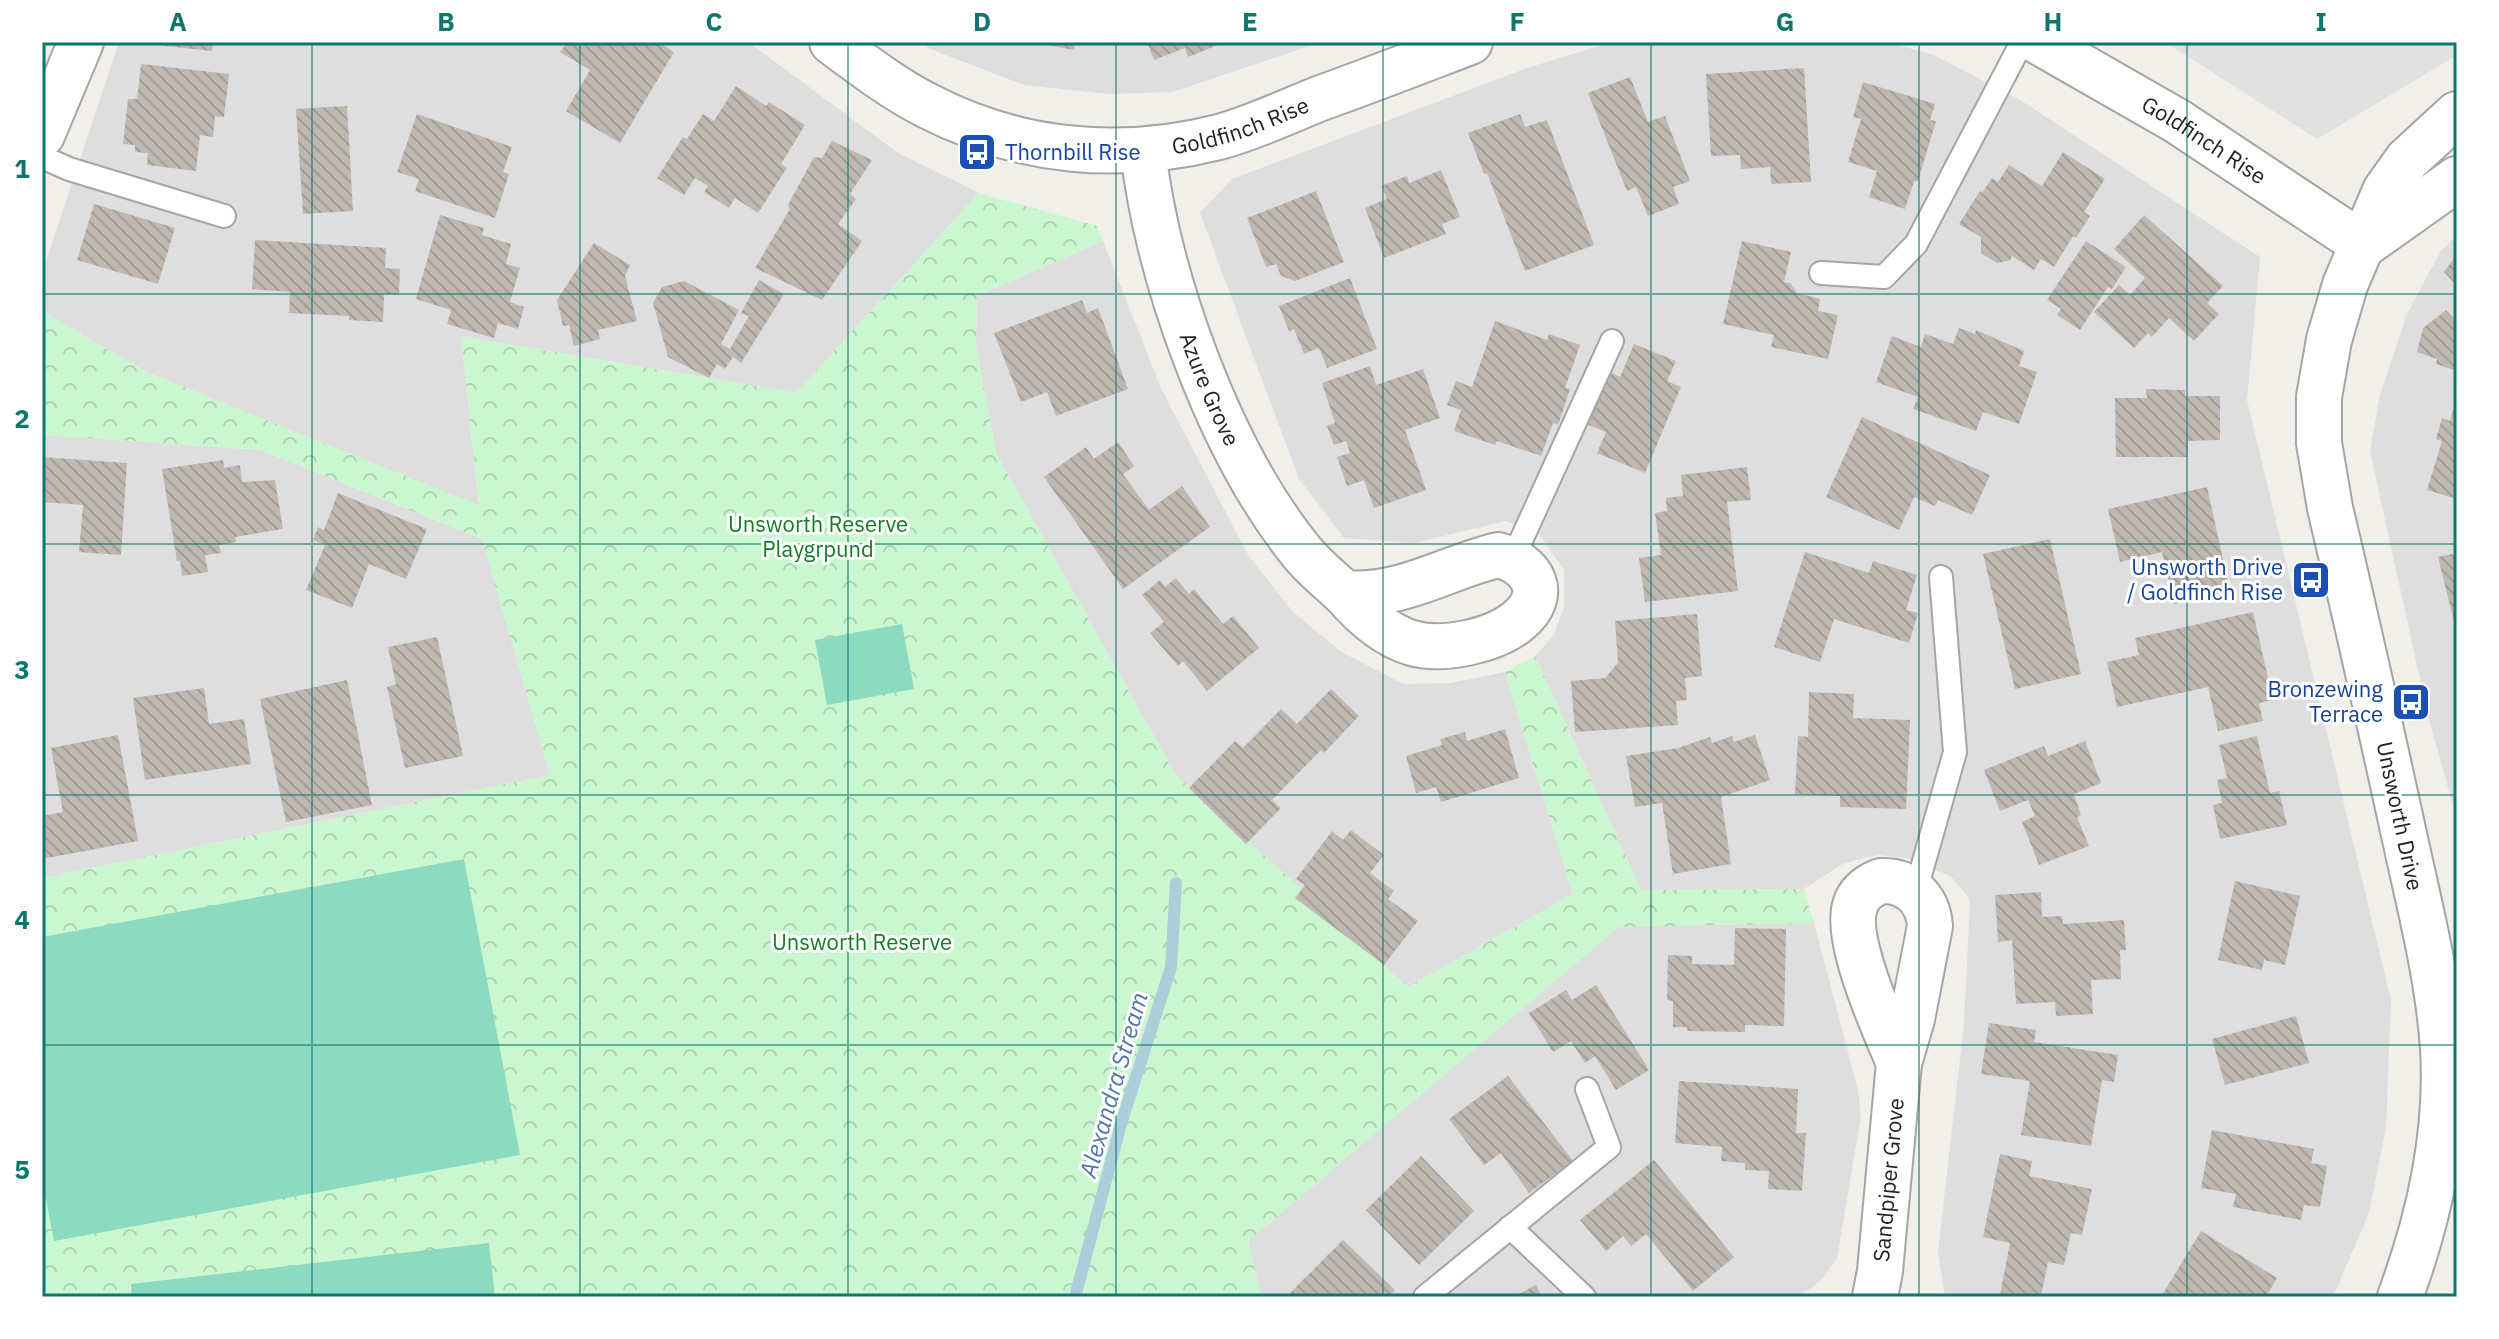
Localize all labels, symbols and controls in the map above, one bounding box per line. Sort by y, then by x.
text: A [169,4,187,38]
text: B [437,4,455,38]
text: C [706,4,723,38]
text: D [973,4,991,38]
text: E [1242,4,1258,38]
text: F [1509,4,1525,38]
text: G [1776,4,1794,38]
text: H [2044,4,2062,38]
text: I [2315,4,2327,38]
street label: Goldfinch Rise [2137,89,2272,190]
street label: Goldfinch Rise [1170,90,1313,160]
bus stop icon: Thornbill Rise [956,131,998,173]
place label: Thornbill Rise [1005,137,1141,166]
text: 1 [14,151,30,185]
street label: Azure Grove [1174,328,1247,450]
text: 2 [14,401,30,435]
park label: Unsworth Reserve Playgrpund [728,509,908,563]
place label: Unsworth Drive / Goldfinch Rise [2127,552,2283,606]
bus stop icon: Unsworth Drive / Goldfinch Rise [2290,559,2332,601]
text: 3 [14,652,30,686]
place label: Bronzewing Terrace [2267,674,2383,728]
bus stop icon: Bronzewing Terrace [2390,681,2432,723]
street label: Unsworth Drive [2371,739,2430,893]
text: 4 [14,902,30,936]
park label: Unsworth Reserve [772,927,952,956]
water label: Alexandra Stream [1071,988,1155,1182]
street label: Sandpiper Grove [1866,1097,1910,1263]
text: 5 [14,1152,30,1186]

